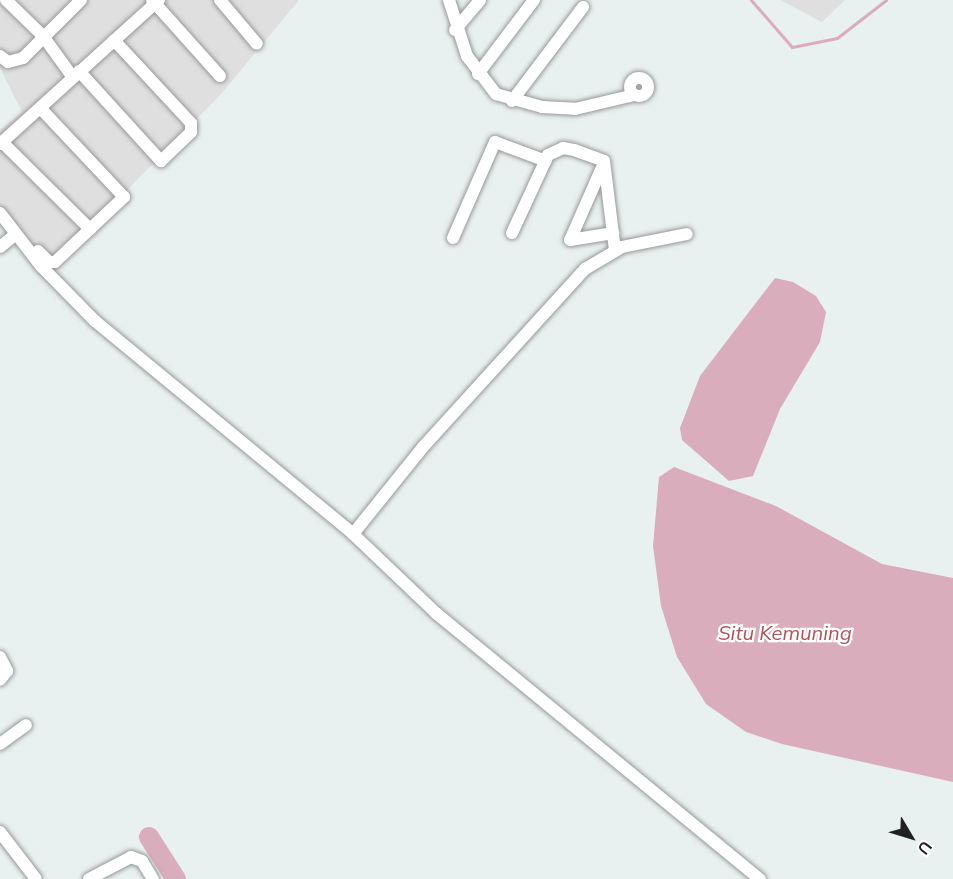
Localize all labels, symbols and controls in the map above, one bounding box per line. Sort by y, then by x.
water label: Situ Kemuning [718,620,852,644]
north arrow [881,807,941,867]
text: U [914,837,937,859]

